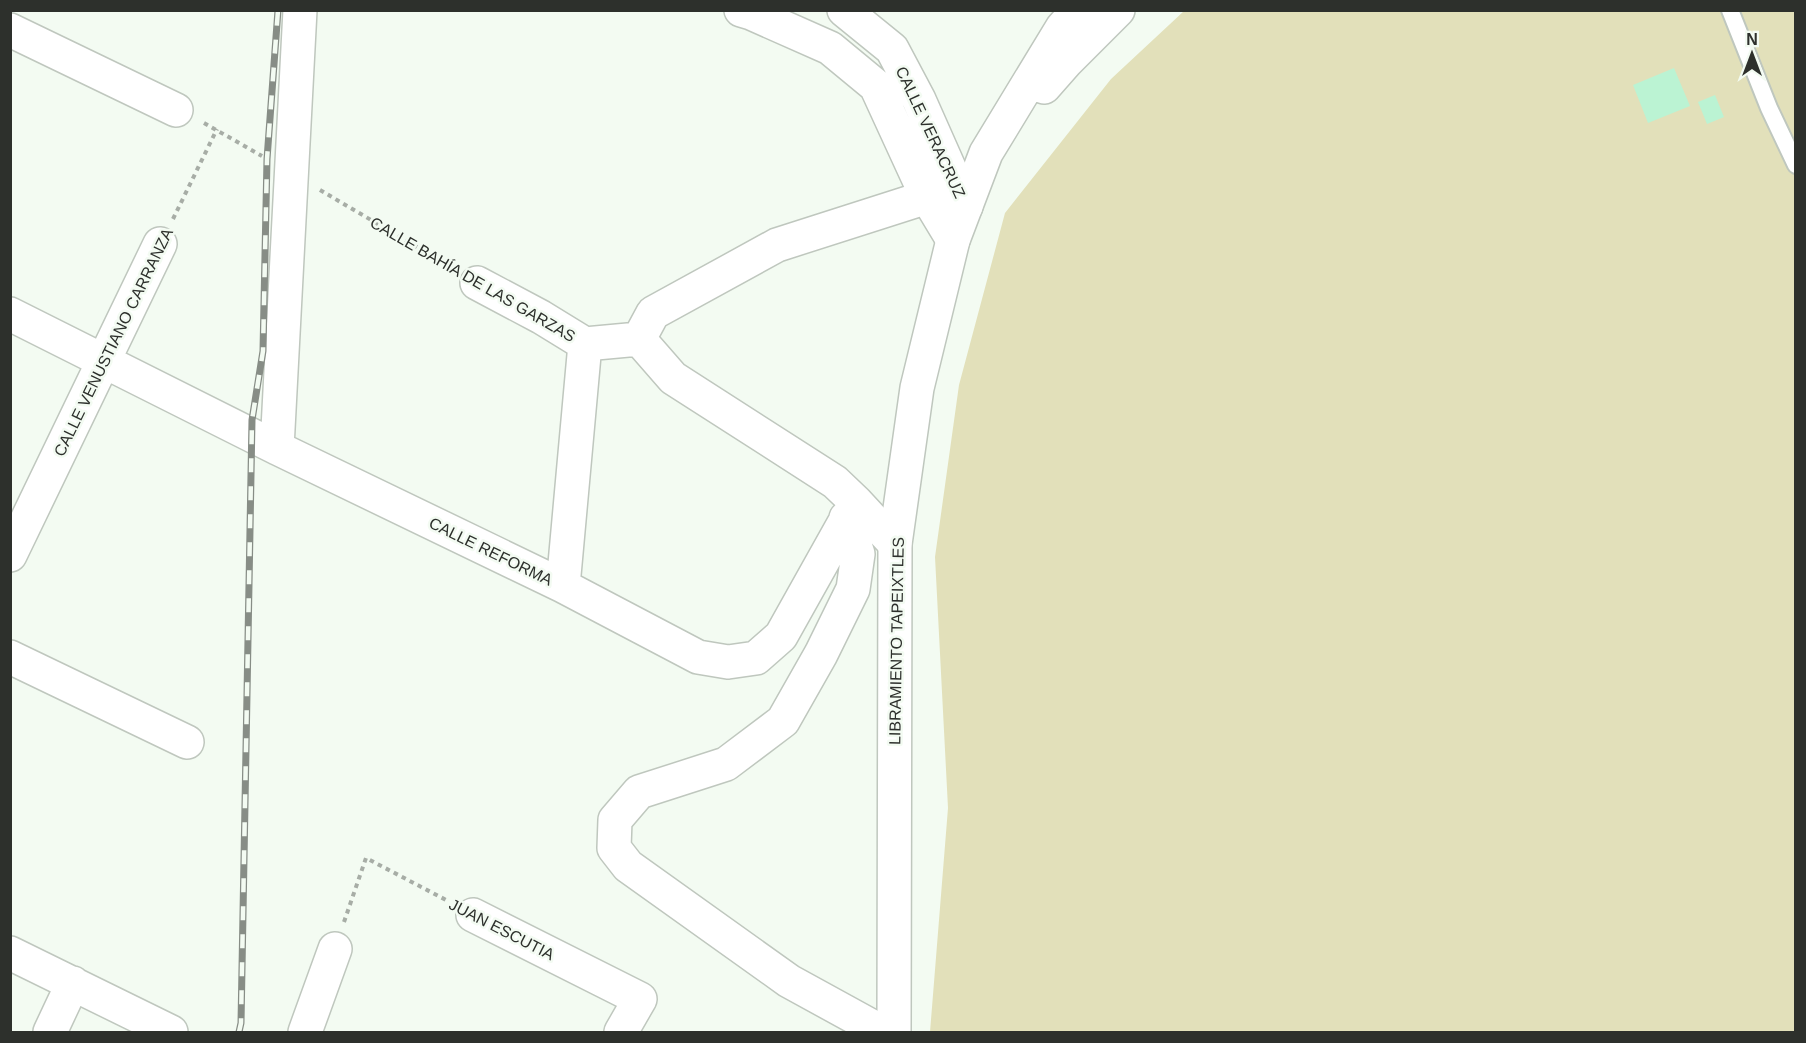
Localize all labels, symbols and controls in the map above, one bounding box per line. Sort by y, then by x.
north arrow [1722,24,1782,84]
text: N [1746,31,1758,48]
street label: CALLE VERACRUZ [893,64,969,201]
street label: CALLE BAHÍA DE LAS GARZAS [367,213,579,345]
street label: CALLE VENUSTIANO CARRANZA [51,225,176,459]
street label: CALLE REFORMA [426,514,556,589]
street label: LIBRAMIENTO TAPEIXTLES [886,537,907,745]
street label: JUAN ESCUTIA [446,896,557,963]

